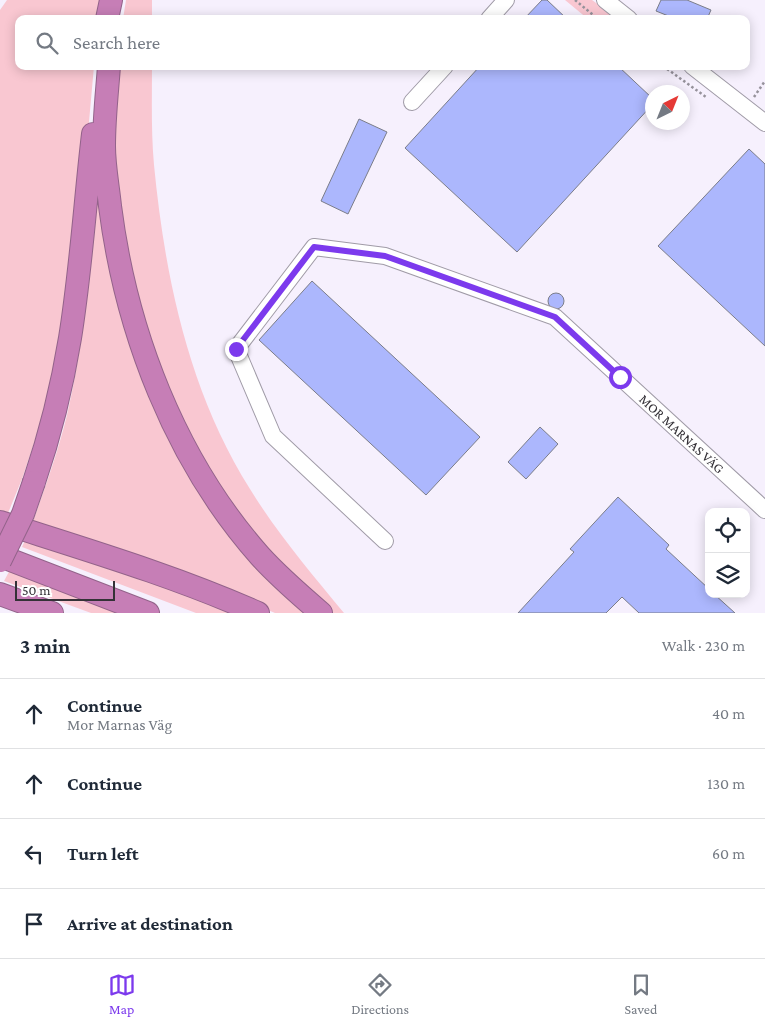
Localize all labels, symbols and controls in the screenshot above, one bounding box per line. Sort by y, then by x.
search box [15,15,750,70]
icon: search [33,29,61,57]
text: Search here [73,32,160,53]
north arrow [645,85,690,130]
route end [225,338,248,361]
route start [609,366,632,389]
street label: MOR MARNAS VÄG [636,391,728,477]
map controls [705,508,750,598]
button: locate [705,508,750,553]
button: layers [705,553,750,598]
scale bar [15,578,115,601]
text: 50 m [22,582,50,598]
text: 3 min [20,634,70,658]
text: Walk · 230 m [662,637,745,654]
text: Continue [67,695,142,716]
icon: ahead [20,700,48,728]
text: 40 m [712,705,745,722]
text: Mor Marnas Väg [67,716,172,733]
icon: ahead [20,770,48,798]
text: Continue [67,773,142,794]
text: 130 m [707,775,745,792]
icon: left [20,840,48,868]
text: Turn left [67,843,139,864]
text: 60 m [712,845,745,862]
icon: arrive [20,910,48,938]
text: Arrive at destination [67,913,233,934]
tab: Map [108,971,136,1017]
tab: Directions [351,971,409,1017]
tab: Saved [624,971,657,1017]

